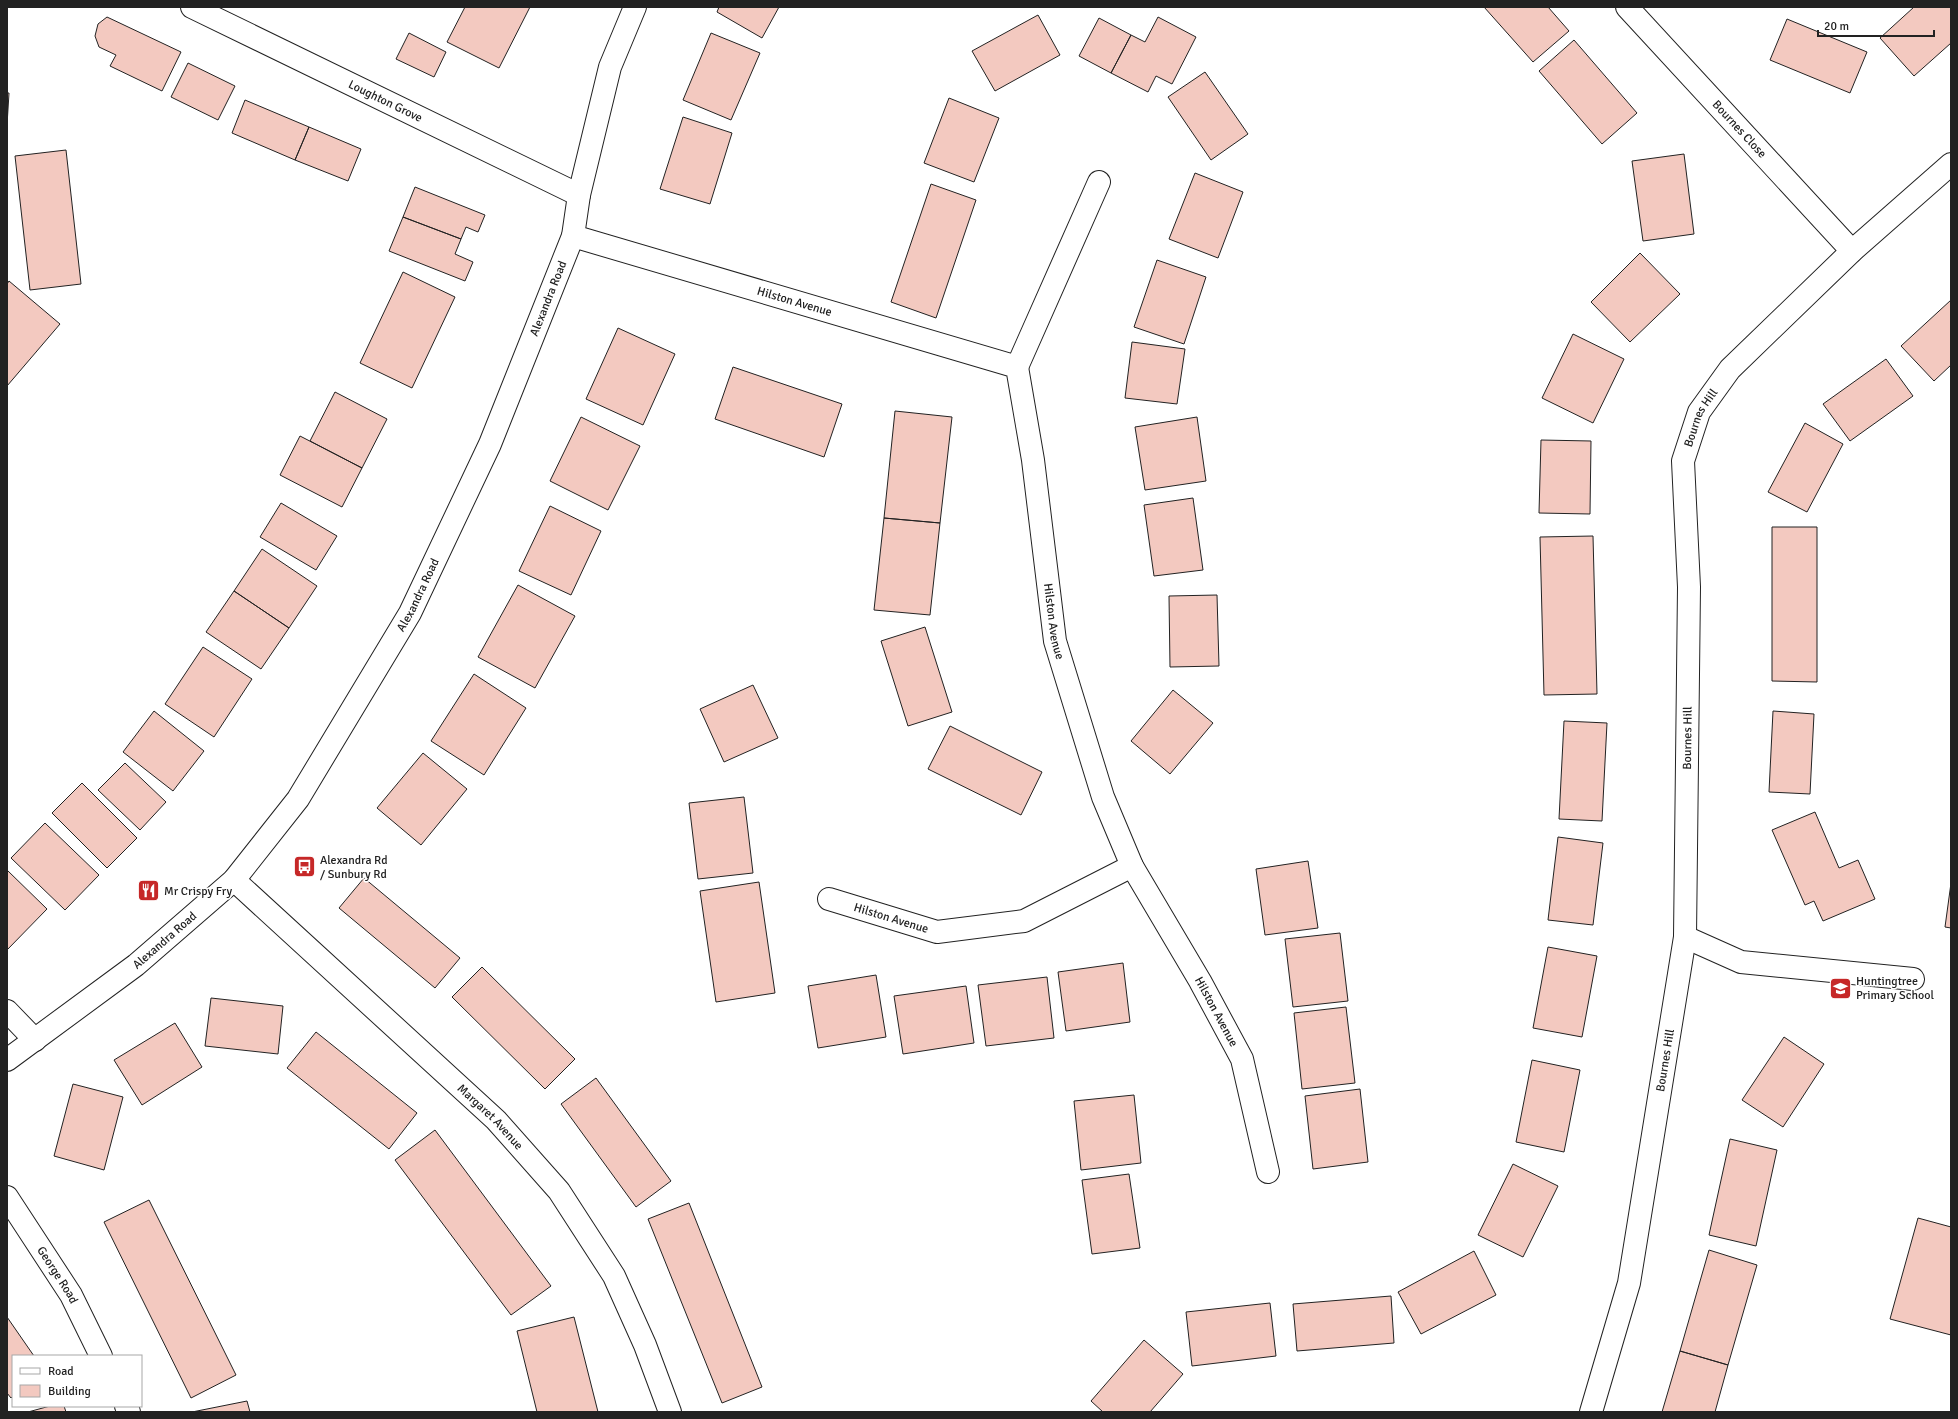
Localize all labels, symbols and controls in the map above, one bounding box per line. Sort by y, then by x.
scale bar [1818,12,1934,38]
text: 20 m [1824,19,1849,34]
street label: Loughton Grove [346,77,425,126]
street label: Bournes Close [1709,97,1769,161]
street label: Alexandra Road [527,259,570,339]
street label: Hilston Avenue [755,284,834,320]
street label: Bournes Hill [1681,386,1722,449]
street label: Alexandra Road [394,556,443,634]
street label: Hilston Avenue [1040,582,1067,662]
street label: Bournes Hill [1680,706,1696,770]
place label: Alexandra Rd / Sunbury Rd [320,853,388,882]
bus stop icon: Alexandra Rd / Sunbury Rd [291,854,317,880]
restaurant icon: Mr Crispy Fry [136,878,162,904]
place label: Mr Crispy Fry [164,884,232,899]
street label: Hilston Avenue [852,900,930,937]
street label: Alexandra Road [130,909,200,972]
street label: Hilston Avenue [1191,974,1241,1049]
place label: Huntingtree Primary School [1856,974,1934,1003]
school or university icon: Huntingtree Primary School [1828,975,1854,1001]
street label: Bournes Hill [1653,1028,1678,1093]
street label: Margaret Avenue [454,1081,526,1153]
street label: George Road [33,1244,81,1306]
legend [12,1355,142,1407]
text: Road [48,1364,74,1379]
text: Building [48,1384,91,1399]

